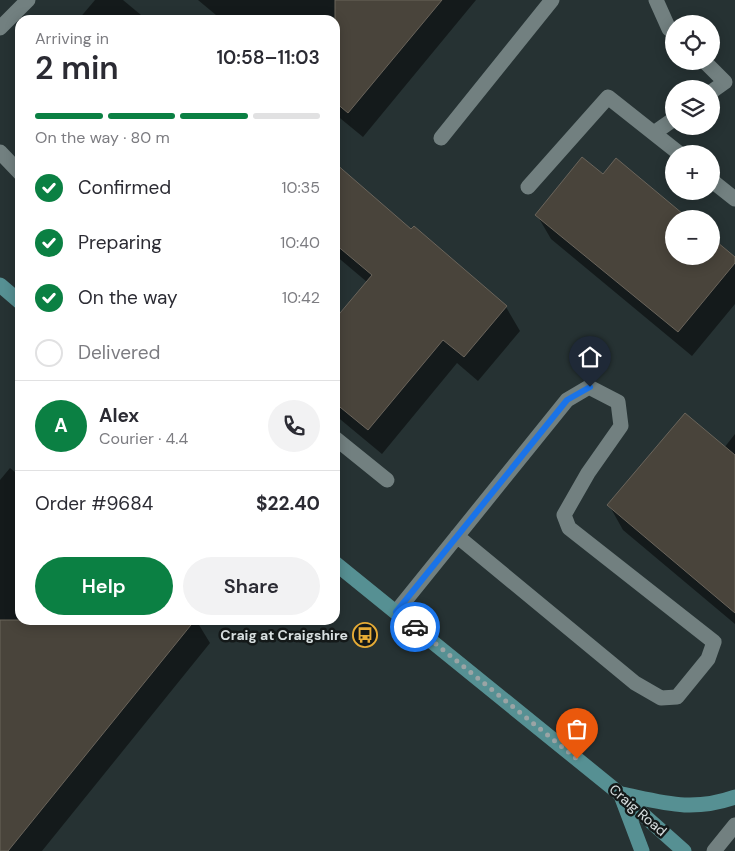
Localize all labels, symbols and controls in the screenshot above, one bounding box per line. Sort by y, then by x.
map controls [665,15,720,265]
button: locate [665,15,720,70]
text: Arriving in [35,28,109,49]
text: 10:58–11:03 [216,45,320,70]
text: 2 min [35,47,119,89]
button: layers [665,80,720,135]
text: On the way · 80 m [35,127,170,148]
button: + [665,145,720,200]
icon: check [35,174,63,202]
text: Confirmed [78,175,171,200]
text: 10:35 [282,177,320,198]
button: − [665,210,720,265]
icon: check [35,229,63,257]
text: Preparing [78,230,162,255]
text: 10:40 [280,232,320,253]
icon: check [35,284,63,312]
text: On the way [78,285,178,310]
text: 10:42 [282,287,320,308]
pin [569,336,611,387]
text: Delivered [78,340,160,365]
icon: home [576,343,604,371]
button: phone [268,400,320,452]
text: Alex [99,403,139,428]
text: A [54,413,68,438]
text: Courier · 4.4 [99,428,188,449]
text: Order #9684 [35,491,153,516]
text: $22.40 [256,491,320,516]
button: Help [35,557,173,615]
button: Share [183,557,320,615]
courier [390,602,440,652]
icon: car [401,613,429,641]
bus stop icon: Craig at Craigshire [352,622,378,648]
place label: Craig at Craigshire [220,626,348,644]
pin [556,708,598,759]
icon: bag [563,715,591,743]
street label: Craig Road [606,780,670,840]

